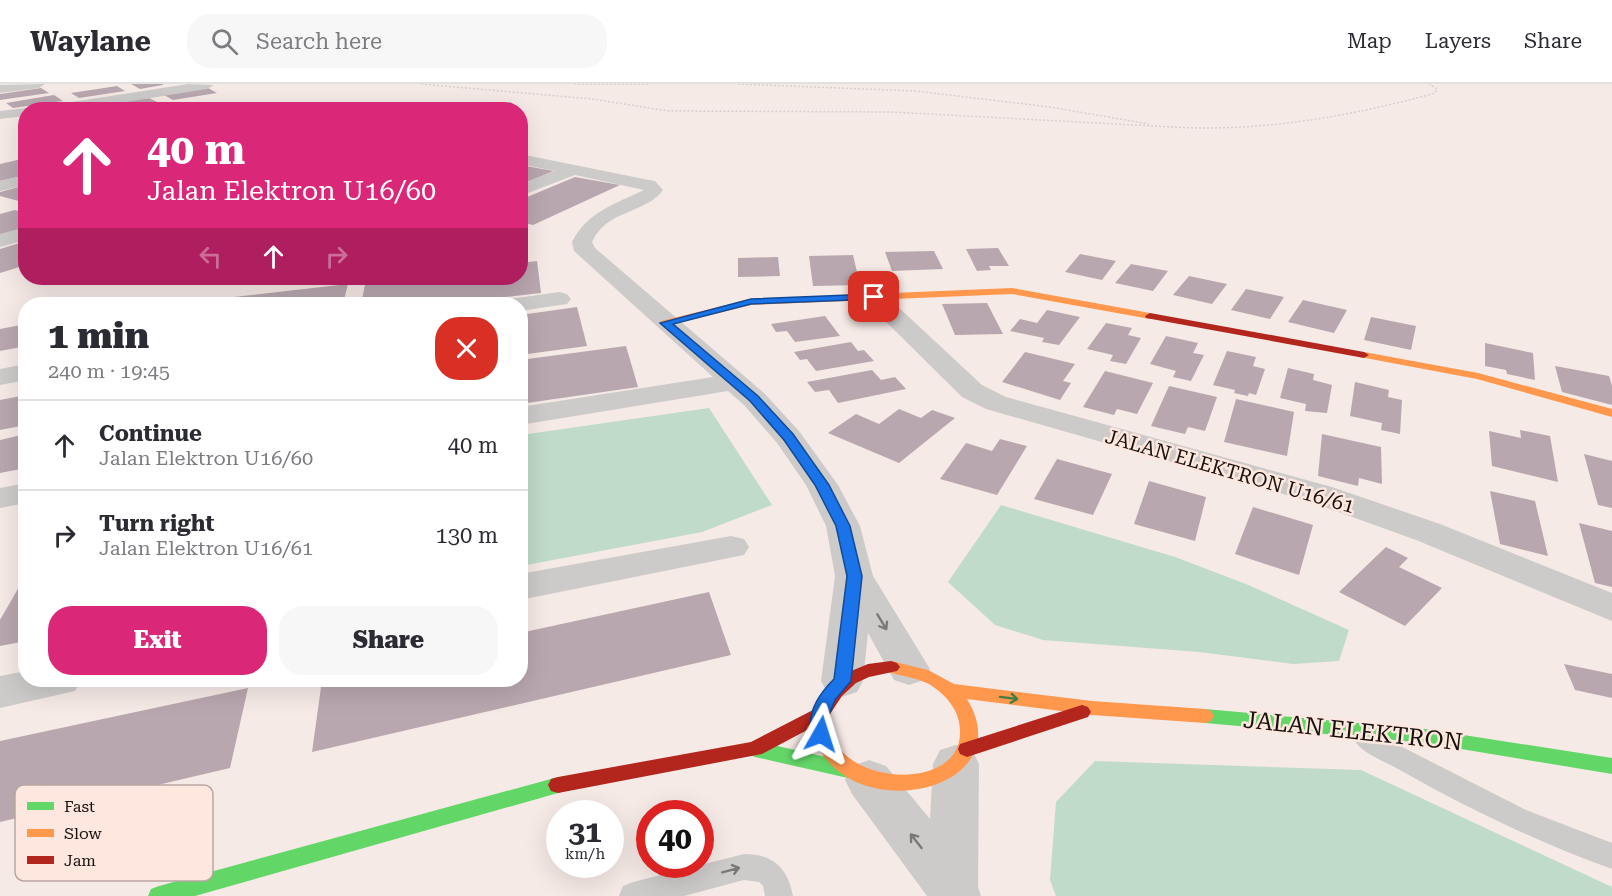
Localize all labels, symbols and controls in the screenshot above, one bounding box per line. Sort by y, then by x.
search box [187,14,607,68]
text: Waylane [30,25,151,58]
icon: search [208,25,241,58]
text: Search here [256,29,382,54]
text: Map [1347,29,1392,53]
text: Layers [1425,29,1491,53]
text: Share [1524,29,1582,53]
text: 40 m [147,125,245,174]
icon: ahead [48,126,126,204]
text: Jalan Elektron U16/60 [147,175,436,207]
icon: left [194,240,227,273]
icon: ahead [257,240,290,273]
icon: right [320,240,353,273]
pin [848,271,899,322]
icon: arrive [857,280,890,313]
text: 1 min [48,315,149,357]
button: close [435,317,498,380]
text: 240 m · 19:45 [48,359,170,383]
text: Continue [99,421,202,446]
street label: JALAN ELEKTRON U16/61 [1103,424,1357,518]
icon: ahead [48,429,81,462]
text: 40 m [448,433,498,458]
text: Jalan Elektron U16/60 [99,446,313,470]
text: Turn right [99,511,214,536]
icon: right [48,519,81,552]
text: 130 m [435,523,498,548]
text: Jalan Elektron U16/61 [99,536,313,560]
button: Exit [48,606,267,675]
button: Share [279,606,498,675]
one-way arrow [876,613,888,630]
one-way arrow [999,692,1019,703]
position arrow [789,702,853,766]
street label: JALAN ELEKTRON [1242,706,1464,756]
legend [15,785,213,881]
text: Fast [64,797,95,816]
speed limit sign: 40 [636,800,714,878]
text: 31 [568,814,602,849]
text: Slow [64,824,102,843]
one-way arrow [910,834,923,850]
text: km/h [565,845,605,863]
text: Jam [64,851,96,870]
one-way arrow [721,864,740,875]

